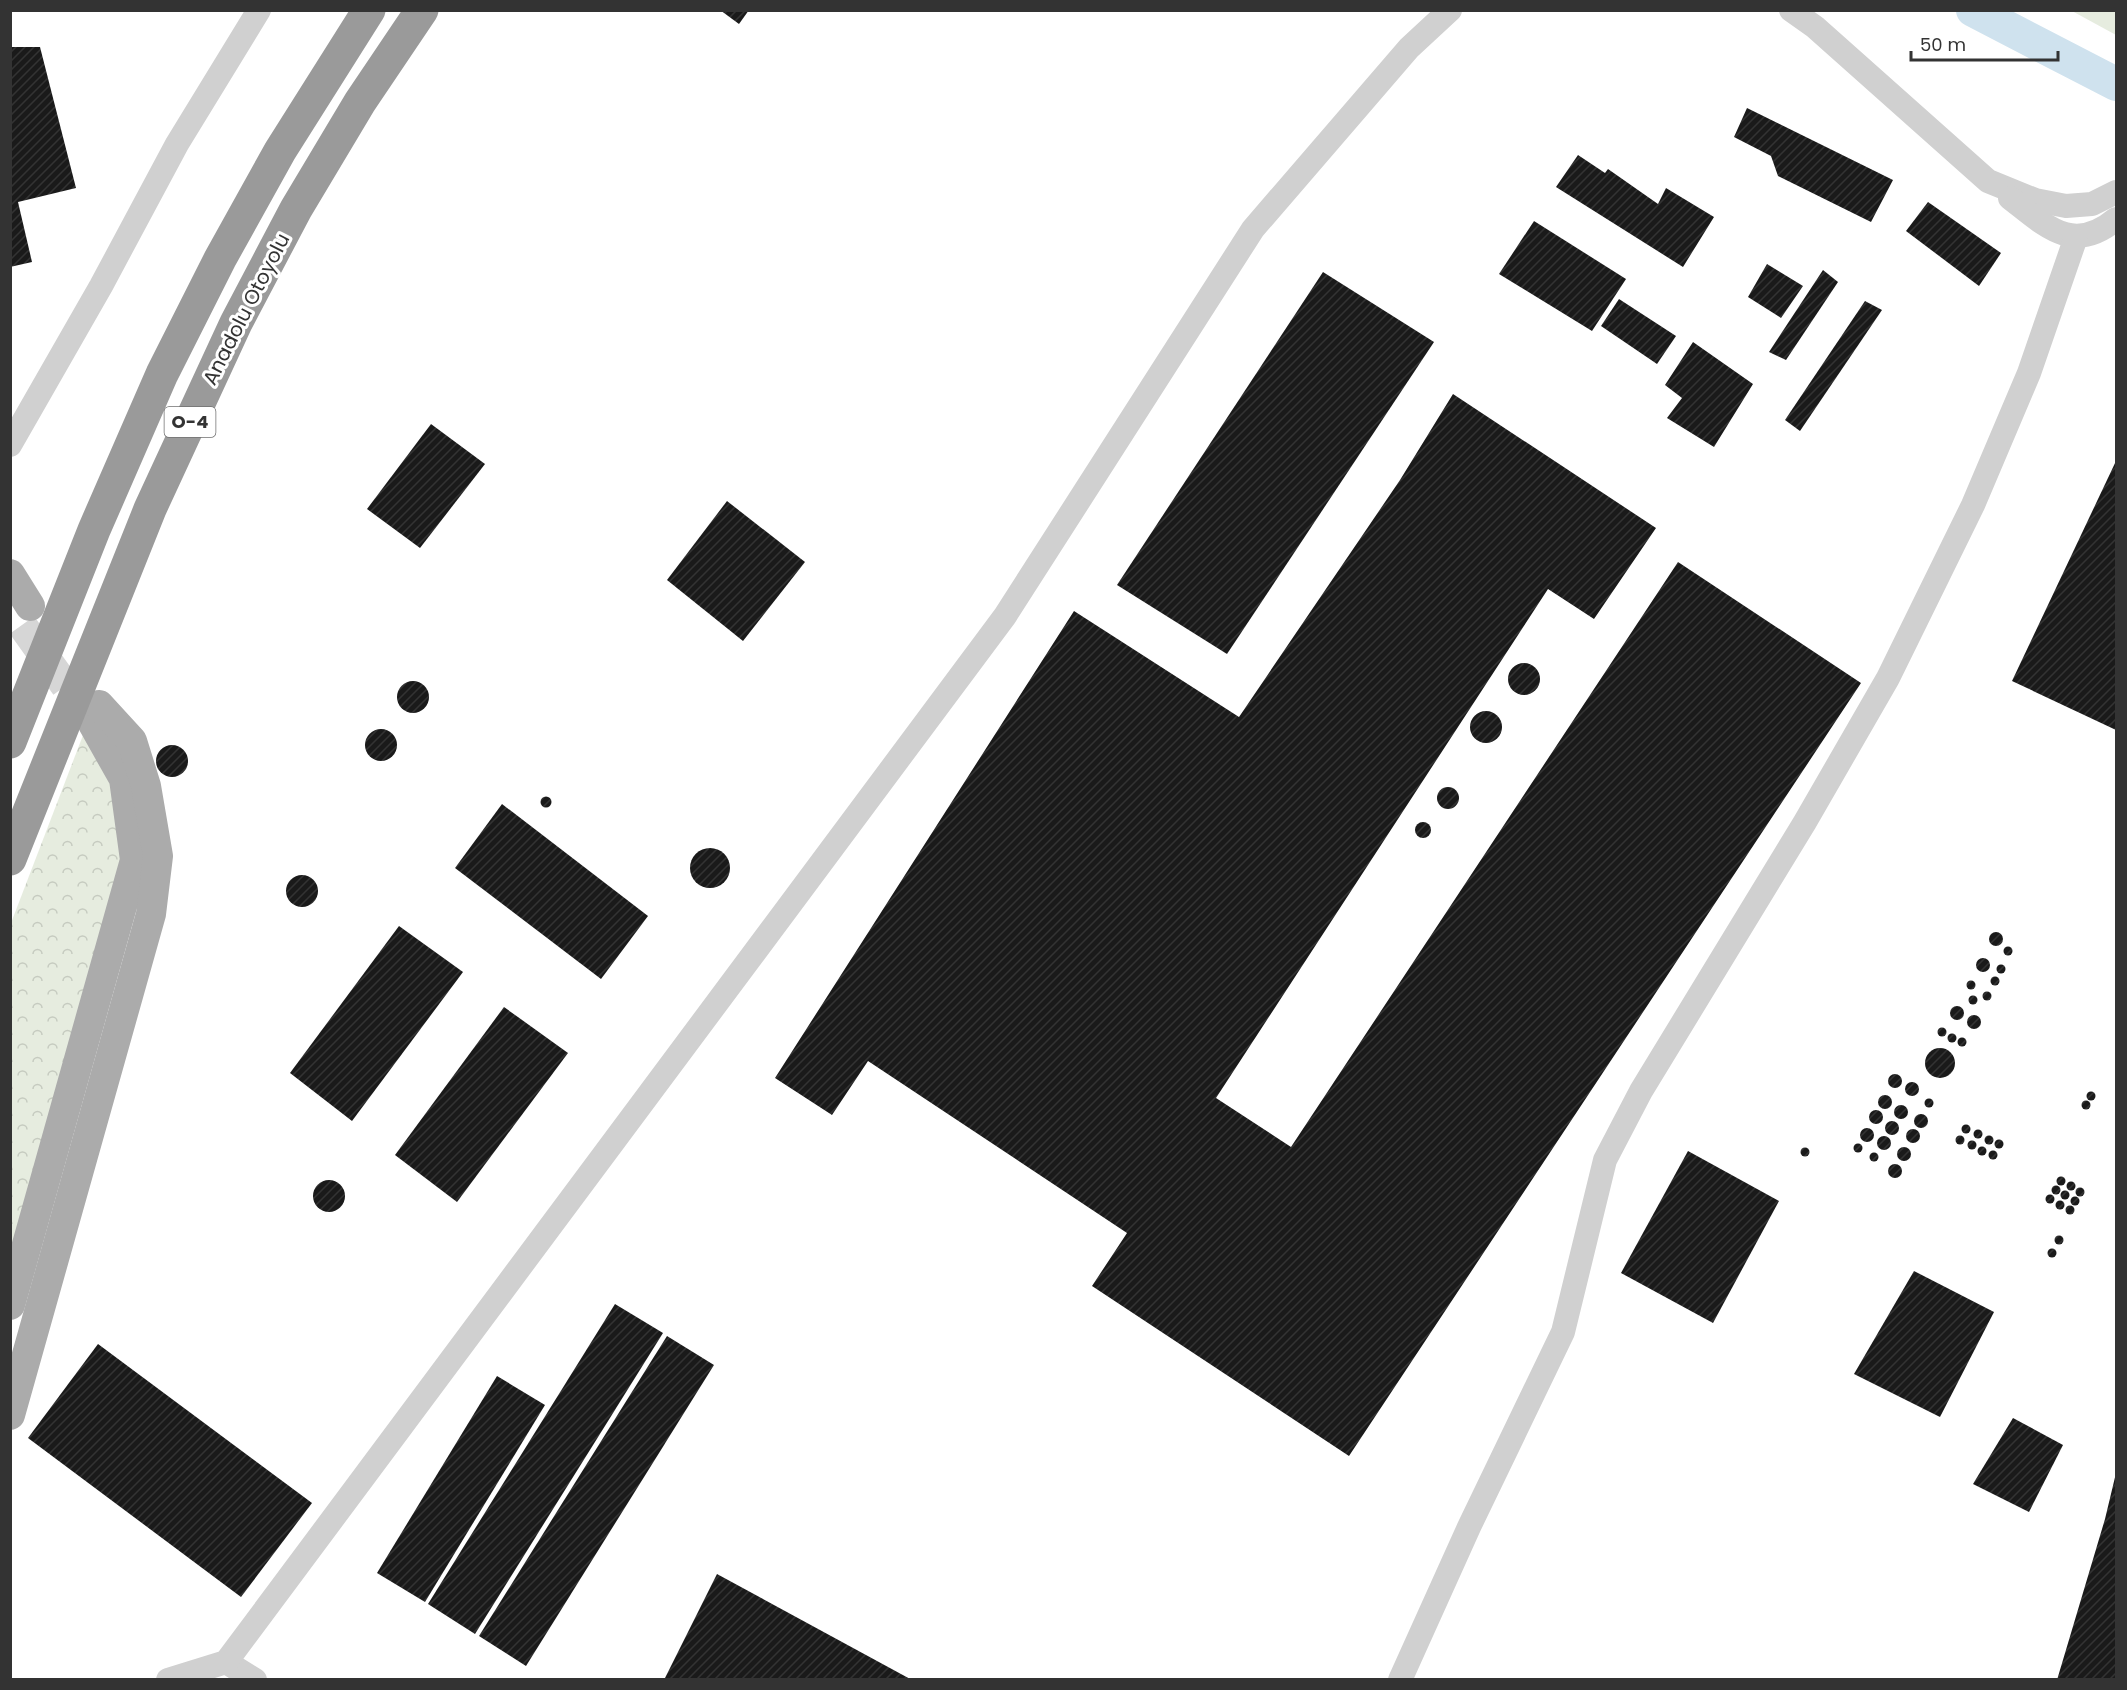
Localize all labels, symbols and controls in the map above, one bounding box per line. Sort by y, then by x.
scale bar [1911,24,2058,62]
text: 50 m [1920,32,1966,57]
street label: Anadolu Otoyolu [196,228,296,390]
road number: O-4 [164,407,216,437]

